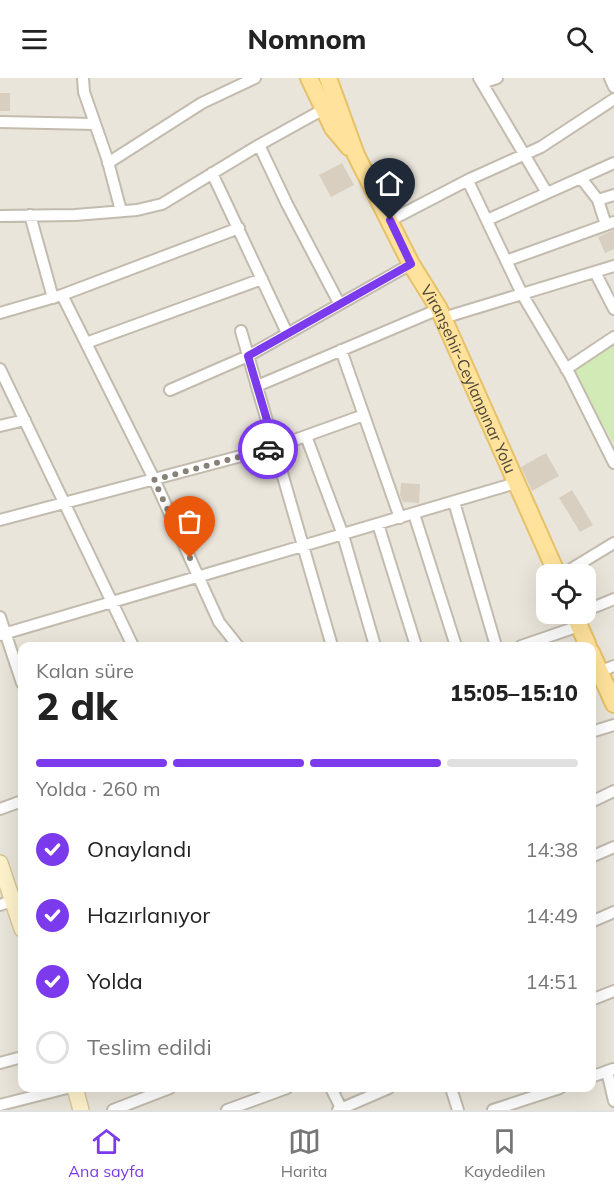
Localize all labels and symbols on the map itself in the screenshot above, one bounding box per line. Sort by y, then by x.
pin [364,158,415,220]
street label: Viranşehir-Ceylanpınar Yolu [416,281,521,476]
courier [238,419,298,479]
pin [164,496,215,558]

